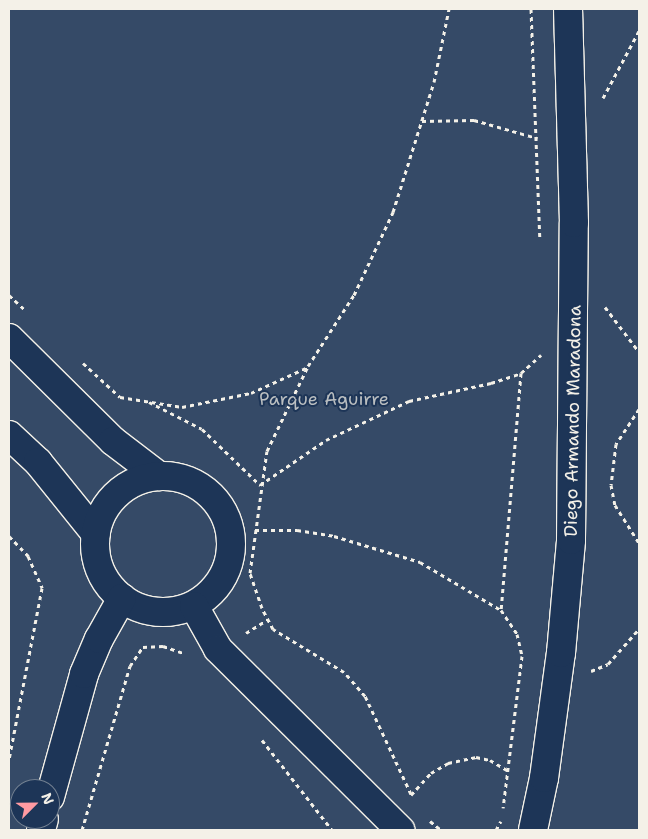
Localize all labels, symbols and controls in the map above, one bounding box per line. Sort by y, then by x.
street label: Diego Armando Maradona [560,305,586,537]
park label: Parque Aguirre [259,388,389,410]
north arrow [10,779,60,829]
text: N [37,790,58,807]

